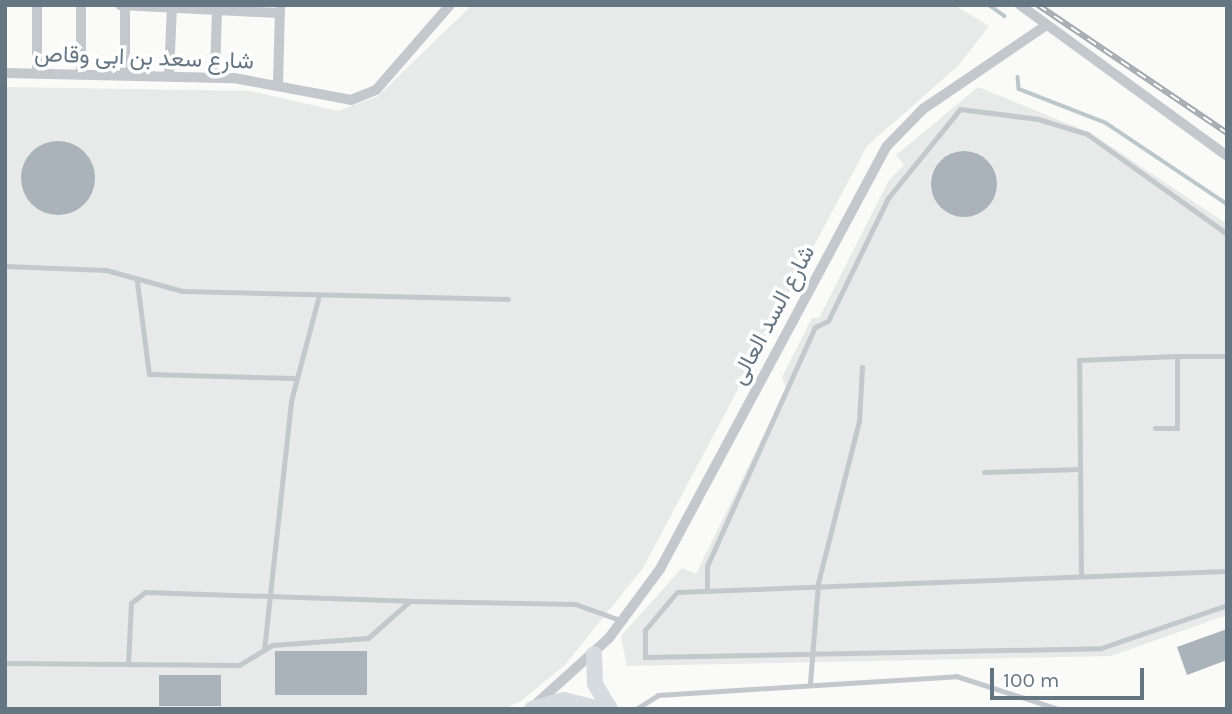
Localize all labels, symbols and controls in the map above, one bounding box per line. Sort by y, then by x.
street label: شارع سعد بن ابى وقاص [34,40,254,76]
street label: شارع السد العالى [725,241,821,389]
scale bar [994,654,1148,698]
text: 100 m [1003,668,1060,692]

